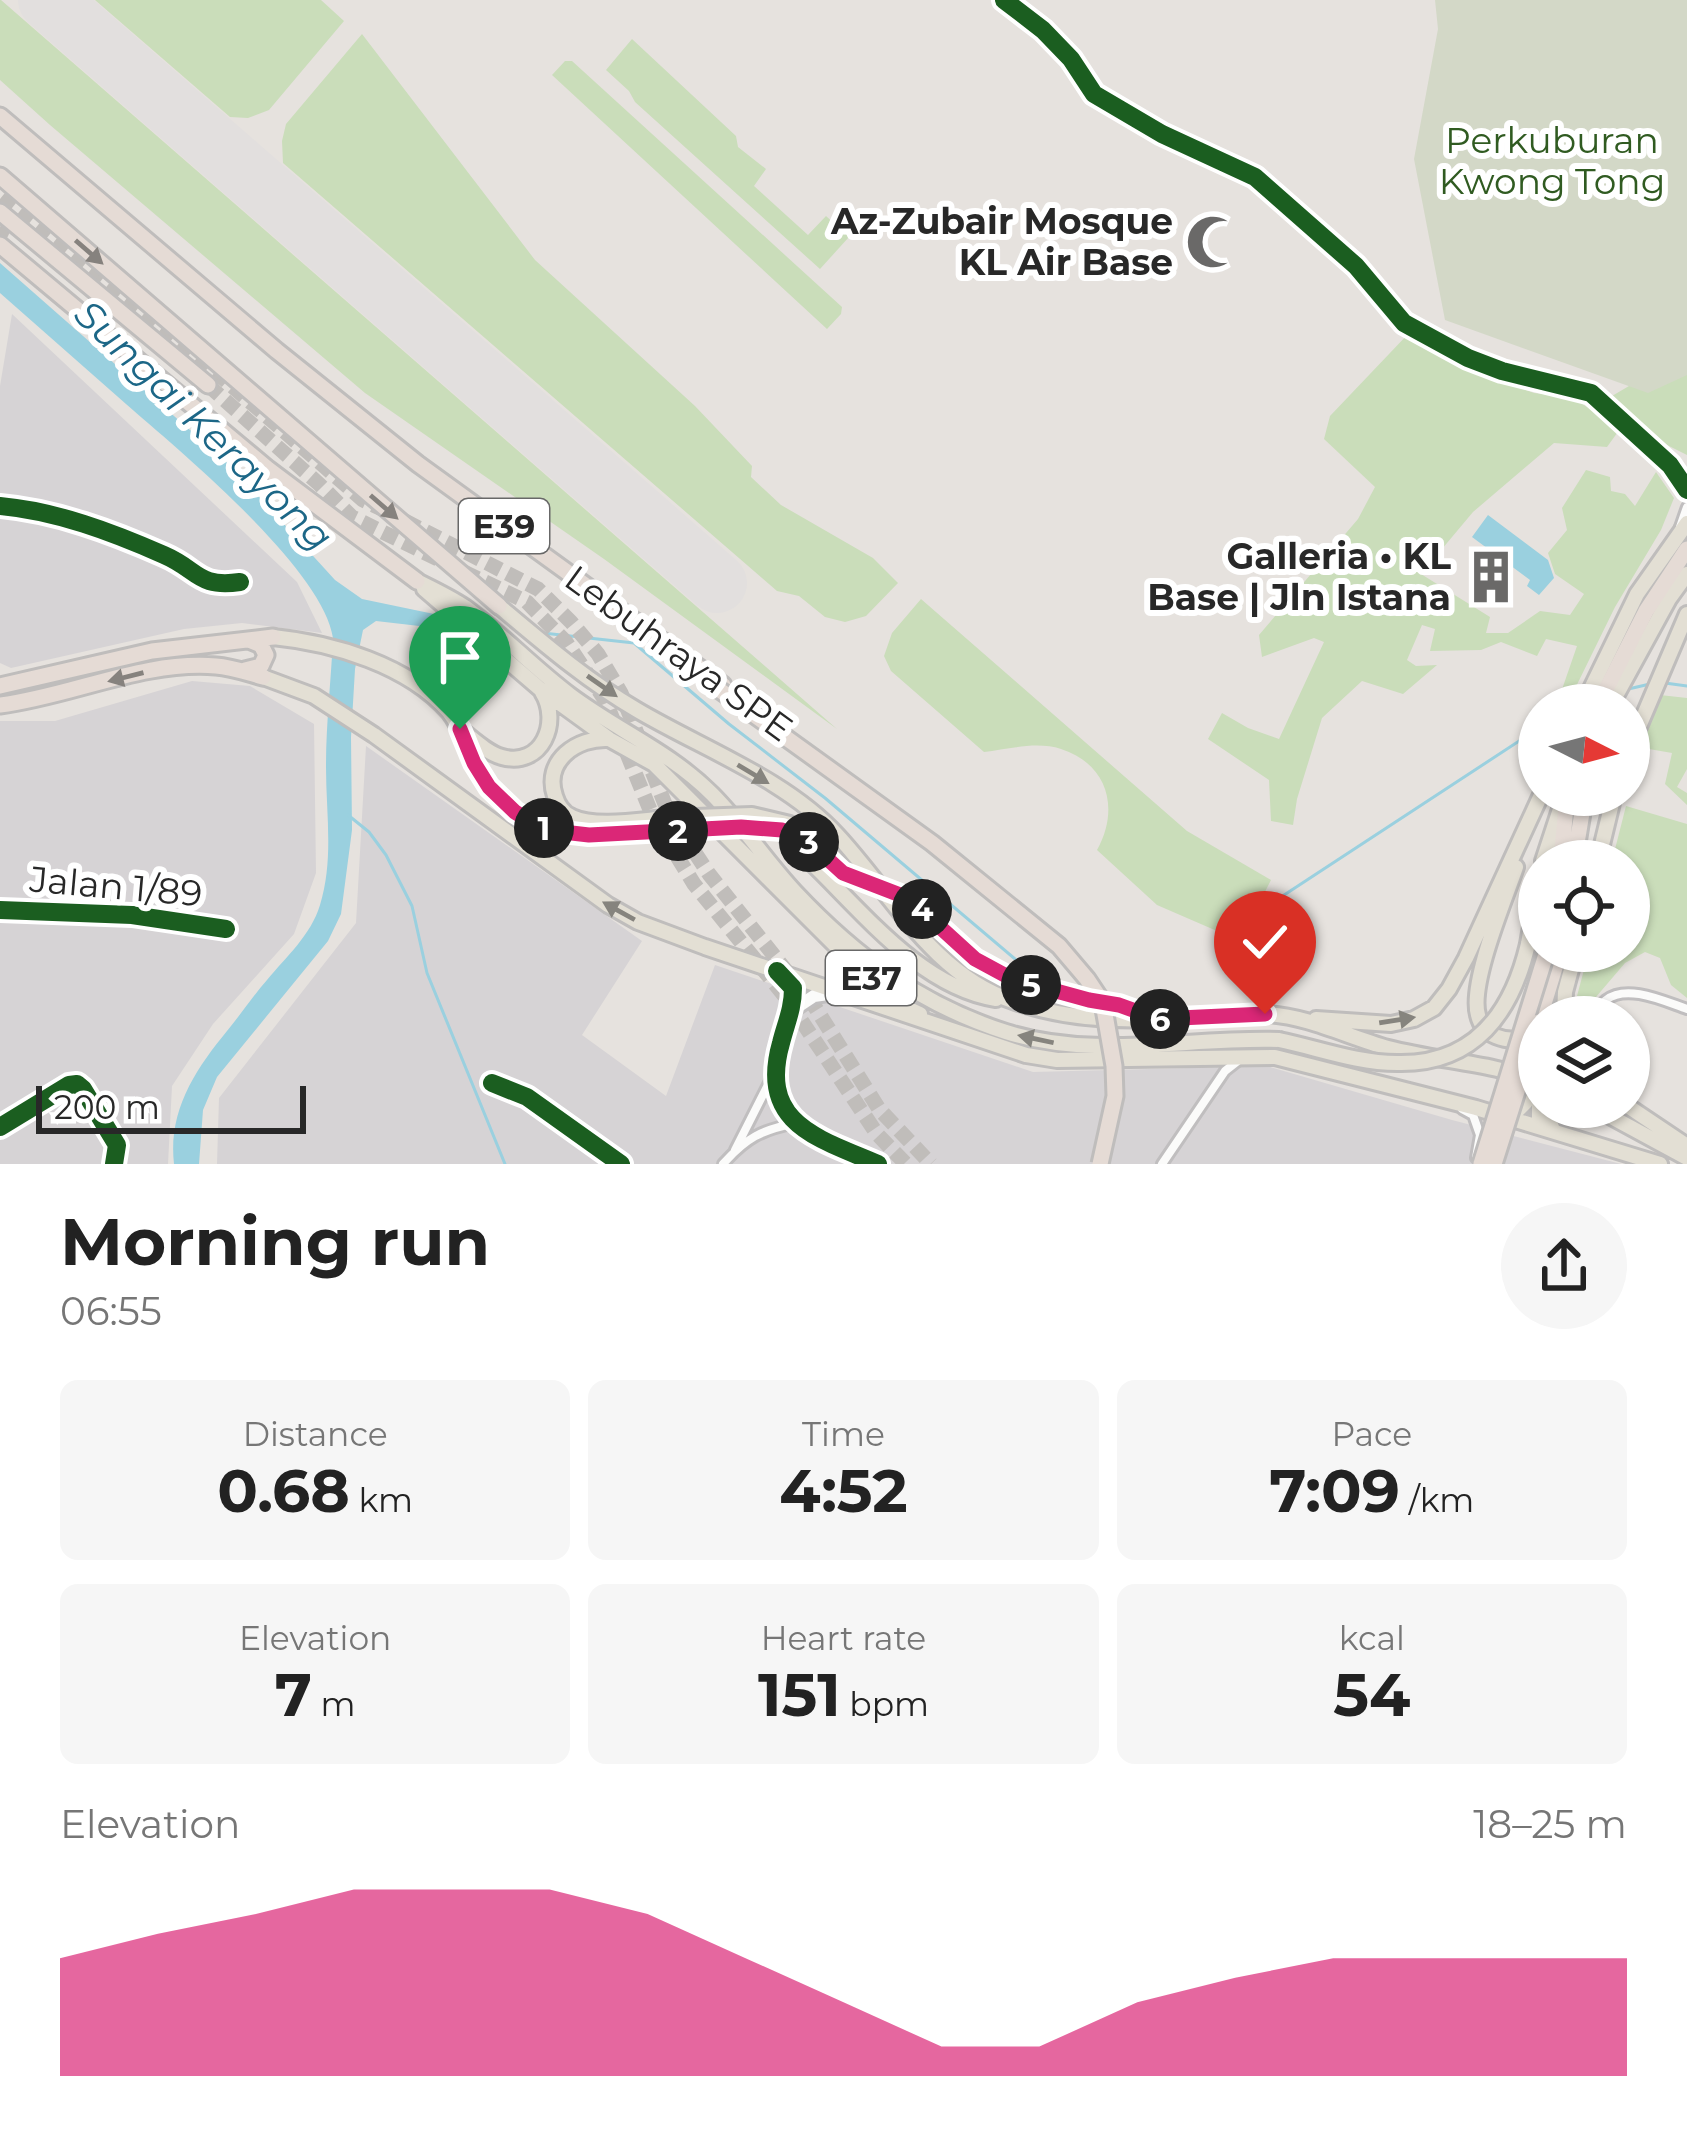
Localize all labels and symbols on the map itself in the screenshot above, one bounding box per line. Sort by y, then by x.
park label: Perkuburan Kwong Tong [1439,118,1665,203]
place label: Az-Zubair Mosque KL Air Base [830,199,1173,284]
mosque icon: Az-Zubair Mosque KL Air Base [1184,213,1242,271]
one-way arrow [74,238,104,265]
water label: Sungai Kerayong [65,290,343,560]
one-way arrow [369,493,399,520]
road number: E39 [459,499,549,553]
place label: Galleria • KL Base | Jln Istana [1147,534,1451,619]
building icon: Galleria • KL Base | Jln Istana [1462,548,1520,606]
street label: Lebuhraya SPE [557,556,801,750]
pin [409,606,511,729]
one-way arrow [108,668,145,687]
one-way arrow [586,674,618,697]
north arrow [1518,684,1650,816]
one-way arrow [736,763,770,784]
pin: 1 [514,798,574,858]
pin: 2 [648,801,708,861]
pin: 3 [779,812,839,872]
street label: Jalan 1/89 [27,856,204,915]
pin: 4 [892,879,952,939]
pin [1214,891,1316,1014]
one-way arrow [602,901,637,922]
road number: E37 [826,951,916,1005]
pin: 5 [1001,955,1061,1015]
pin: 6 [1130,989,1190,1049]
one-way arrow [1379,1010,1417,1029]
one-way arrow [1017,1028,1055,1047]
scale bar [36,1080,306,1133]

